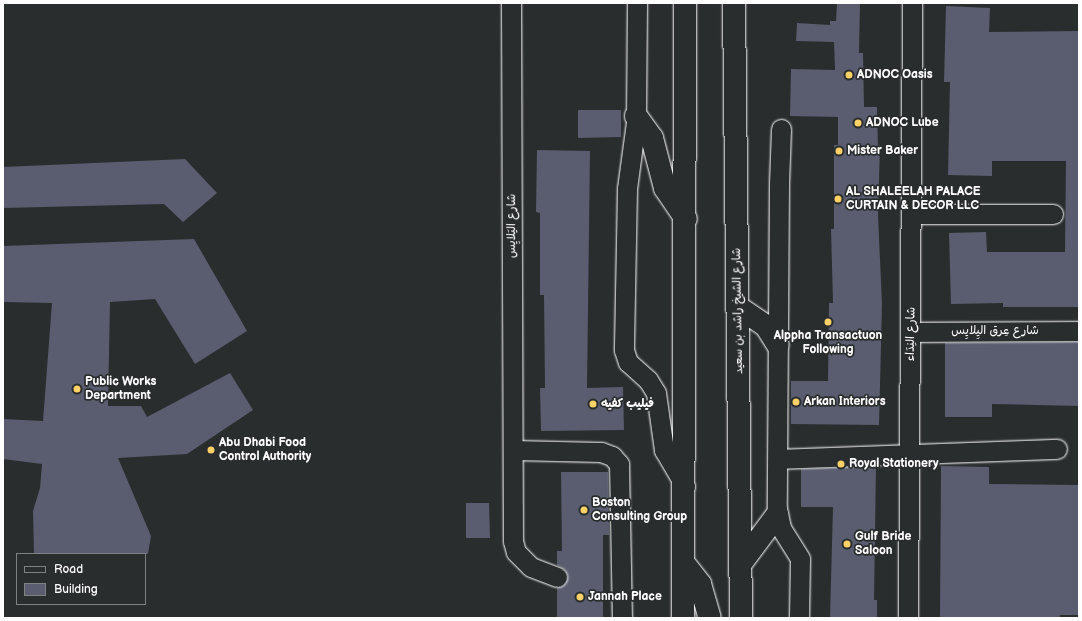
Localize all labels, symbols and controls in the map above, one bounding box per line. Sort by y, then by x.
place label: ADNOC Oasis [857,68,933,82]
marker: ADNOC Oasis [844,70,854,80]
place label: ADNOC Lube [866,116,939,130]
marker: ADNOC Lube [853,118,863,128]
place label: Mister Baker [847,144,918,158]
marker: Mister Baker [834,146,844,156]
place label: AL SHALEELAH PALACE CURTAIN & DECOR LLC [846,185,980,213]
street label: شارع اليَلايِس [505,194,519,258]
marker: AL SHALEELAH PALACE CURTAIN & DECOR LLC [833,194,843,204]
street label: شارع الشيخ راشد بن سعيد [730,248,746,374]
street label: شارع النِدَاء [903,307,919,361]
marker: Alppha Transactuon Following [823,317,833,327]
street label: شارع عِرق اليِلايِس [951,324,1039,338]
place label: Alppha Transactuon Following [774,329,882,357]
place label: Public Works Department [85,375,156,403]
marker: Public Works Department [72,384,82,394]
place label: Arkan Interiors [804,395,886,409]
place label: فيليب كفيه [601,397,654,411]
marker: Arkan Interiors [791,397,801,407]
marker: فيليب كفيه [588,399,598,409]
place label: Abu Dhabi Food Control Authority [219,436,311,464]
marker: Abu Dhabi Food Control Authority [206,445,216,455]
place label: Royal Stationery [849,457,938,471]
marker: Royal Stationery [836,459,846,469]
place label: Boston Consulting Group [592,496,687,524]
marker: Boston Consulting Group [579,505,589,515]
place label: Gulf Bride Saloon [855,530,911,558]
marker: Gulf Bride Saloon [842,539,852,549]
legend [16,553,146,605]
text: Road [54,562,83,577]
text: Building [54,582,98,597]
place label: Jannah Place [588,590,662,604]
marker: Jannah Place [575,592,585,602]

